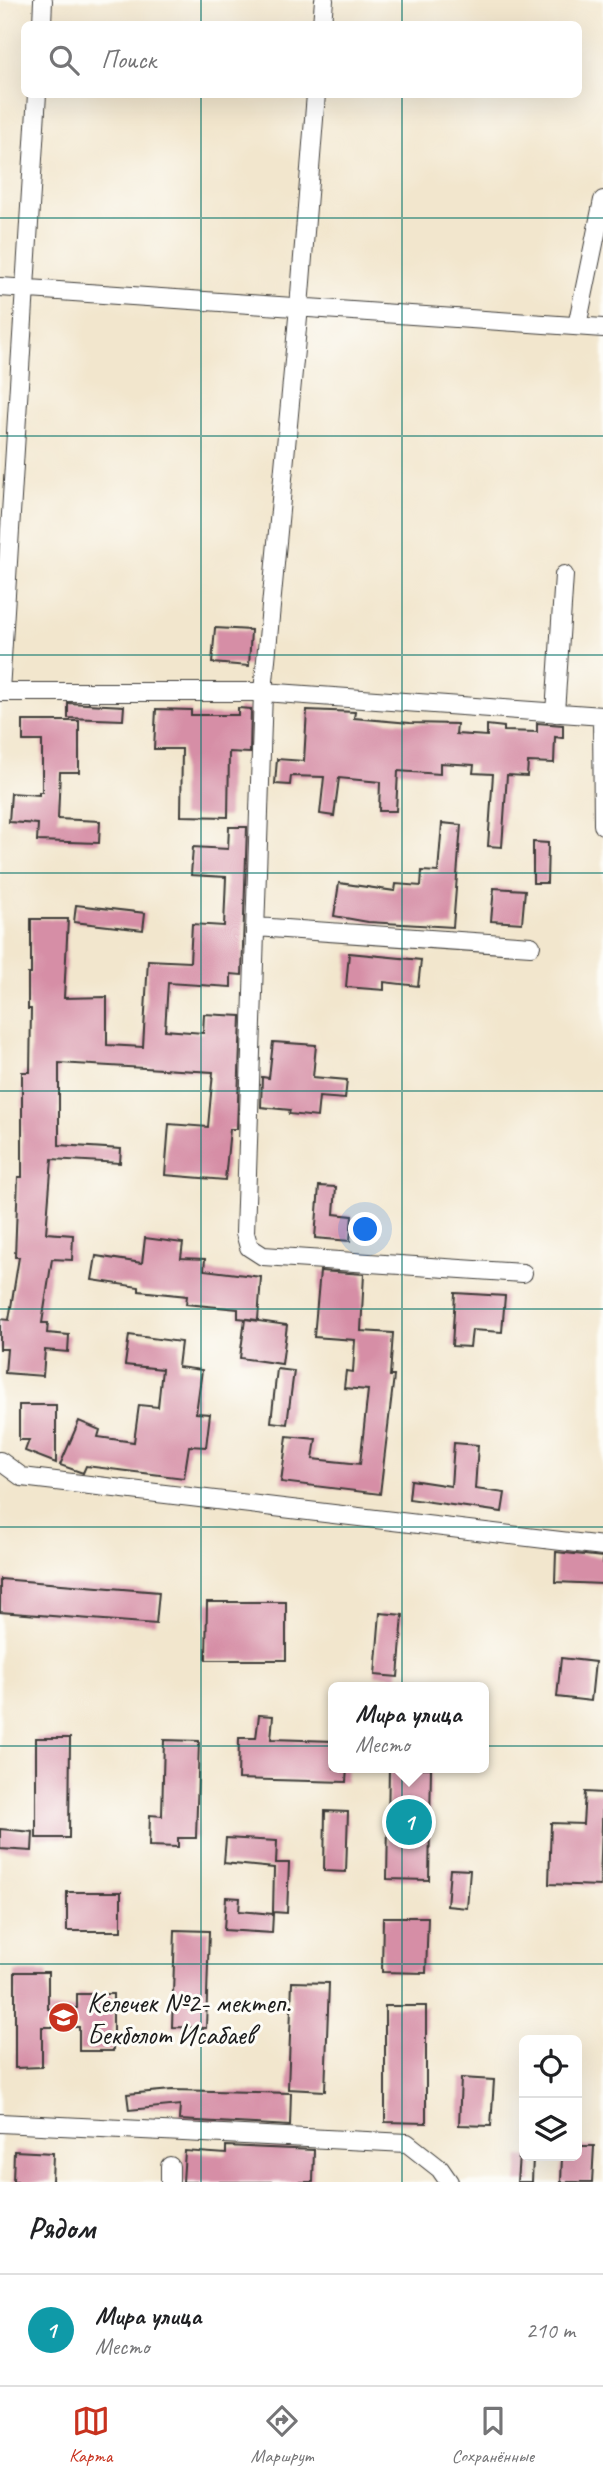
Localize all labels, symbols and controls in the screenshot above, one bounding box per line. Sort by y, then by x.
search box [21,21,582,98]
icon: search [45,41,83,79]
text: Поиск [101,43,156,76]
your location [348,1212,382,1246]
popup [328,1682,489,1773]
text: Мира улица [355,1697,462,1730]
text: Место [355,1730,410,1759]
pin: 1 [386,1796,432,1848]
place label: Келечек №2- мектеп. Бекболот Исабаев [87,1985,291,2052]
school or university icon: Келечек №2- мектеп. Бекболот Исабаев [47,2001,81,2035]
map controls [519,2035,582,2161]
button: locate [519,2035,582,2098]
button: layers [519,2098,582,2161]
text: Рядом [28,2209,95,2247]
text: Мира улица [95,2299,202,2332]
text: 1 [46,2316,56,2345]
text: 210 m [526,2316,575,2345]
text: Место [95,2332,149,2361]
tab: Карта [69,2402,112,2468]
tab: Маршрут [251,2402,313,2468]
tab: Сохранённые [451,2402,534,2468]

